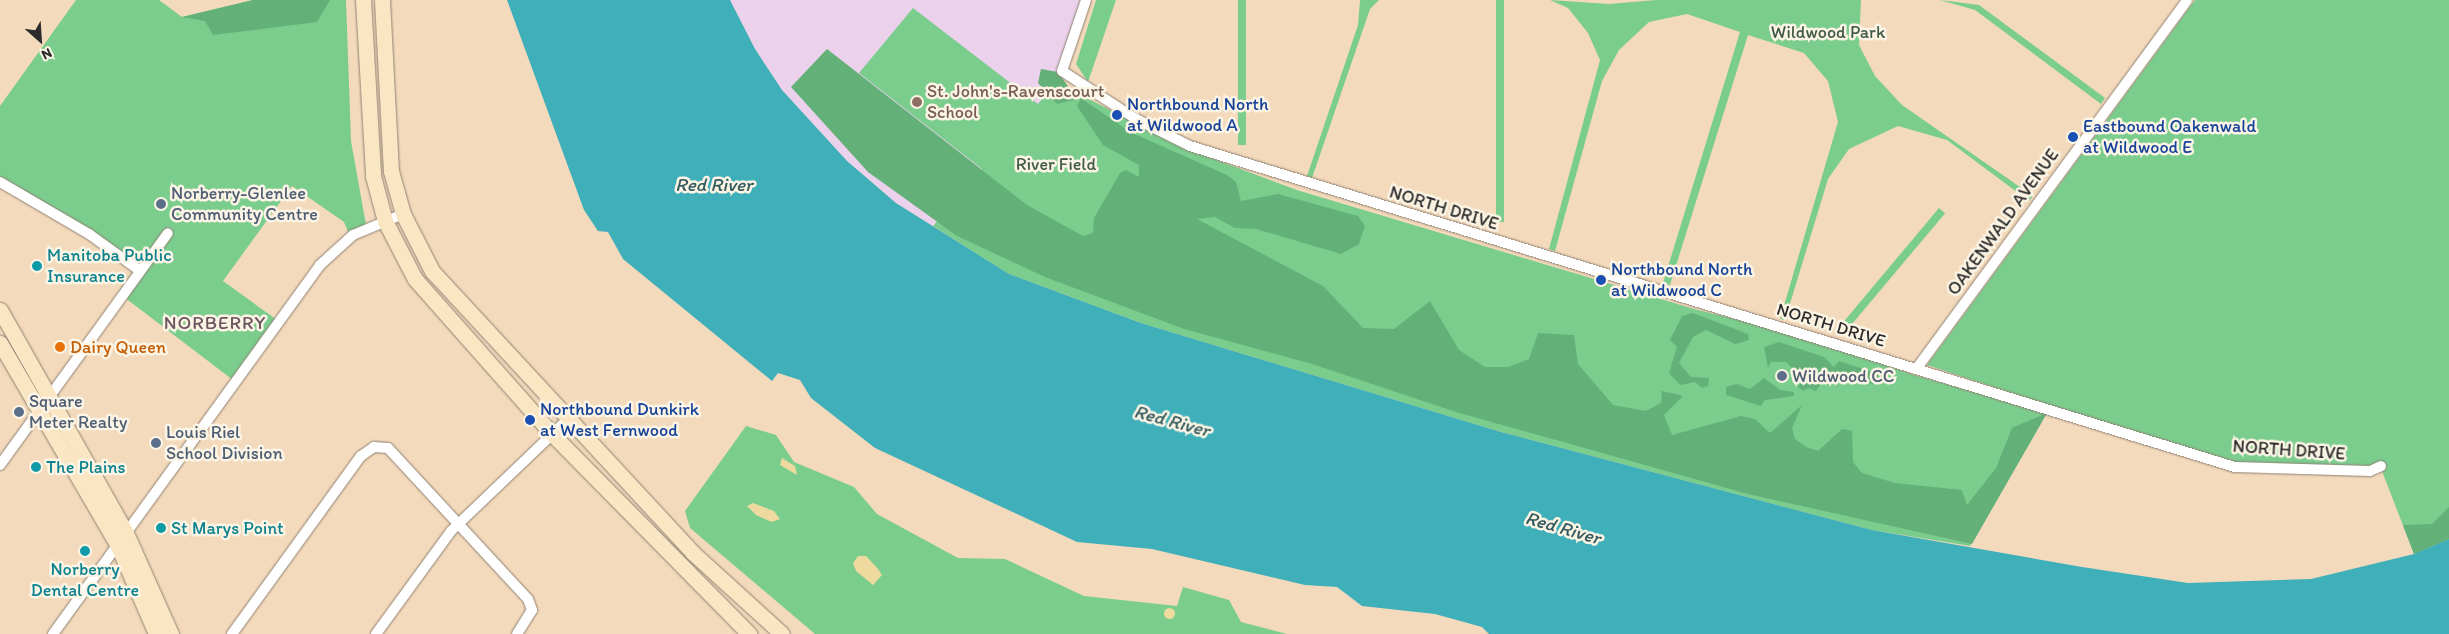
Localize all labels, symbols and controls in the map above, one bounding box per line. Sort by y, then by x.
north arrow [15,15,65,65]
park label: Wildwood Park [1771,21,1885,43]
text: N [39,44,55,64]
place label: St. John's-Ravenscourt School [927,81,1104,124]
place label: Northbound North at Wildwood A [1127,94,1269,136]
marker: St. John's-Ravenscourt School [911,96,923,108]
marker: Northbound North at Wildwood A [1111,109,1123,121]
place label: Eastbound Oakenwald at Wildwood E [2083,116,2256,158]
marker: Eastbound Oakenwald at Wildwood E [2067,131,2079,143]
street label: OAKENWALD AVENUE [1943,145,2063,299]
park label: River Field [1016,153,1096,175]
water label: Red River [676,174,752,196]
street label: NORTH DRIVE [1387,181,1501,235]
place label: Norberry-Glenlee Community Centre [171,183,318,225]
marker: Norberry-Glenlee Community Centre [155,198,167,210]
place label: Manitoba Public Insurance [47,245,172,288]
place label: Northbound North at Wildwood C [1611,259,1753,302]
marker: Manitoba Public Insurance [31,260,43,272]
marker: Northbound North at Wildwood C [1595,274,1607,286]
street label: NORTH DRIVE [1774,298,1888,352]
district label: NORBERRY [162,312,268,334]
place label: Dairy Queen [70,336,166,358]
marker: Dairy Queen [54,341,66,353]
place label: Wildwood CC [1792,365,1894,387]
marker: Wildwood CC [1776,370,1788,382]
place label: Square Meter Realty [29,391,126,434]
place label: Northbound Dunkirk at West Fernwood [540,399,699,442]
water label: Red River [1132,400,1212,442]
marker: Square Meter Realty [13,406,25,418]
marker: Northbound Dunkirk at West Fernwood [524,414,536,426]
place label: Louis Riel School Division [166,422,283,464]
street label: NORTH DRIVE [2232,435,2346,465]
marker: Louis Riel School Division [150,437,162,449]
place label: The Plains [46,456,125,478]
marker: The Plains [30,461,42,473]
water label: Red River [1523,506,1603,550]
place label: St Marys Point [171,517,284,539]
marker: St Marys Point [155,522,167,534]
marker: Norberry Dental Centre [79,545,91,557]
place label: Norberry Dental Centre [31,559,139,602]

